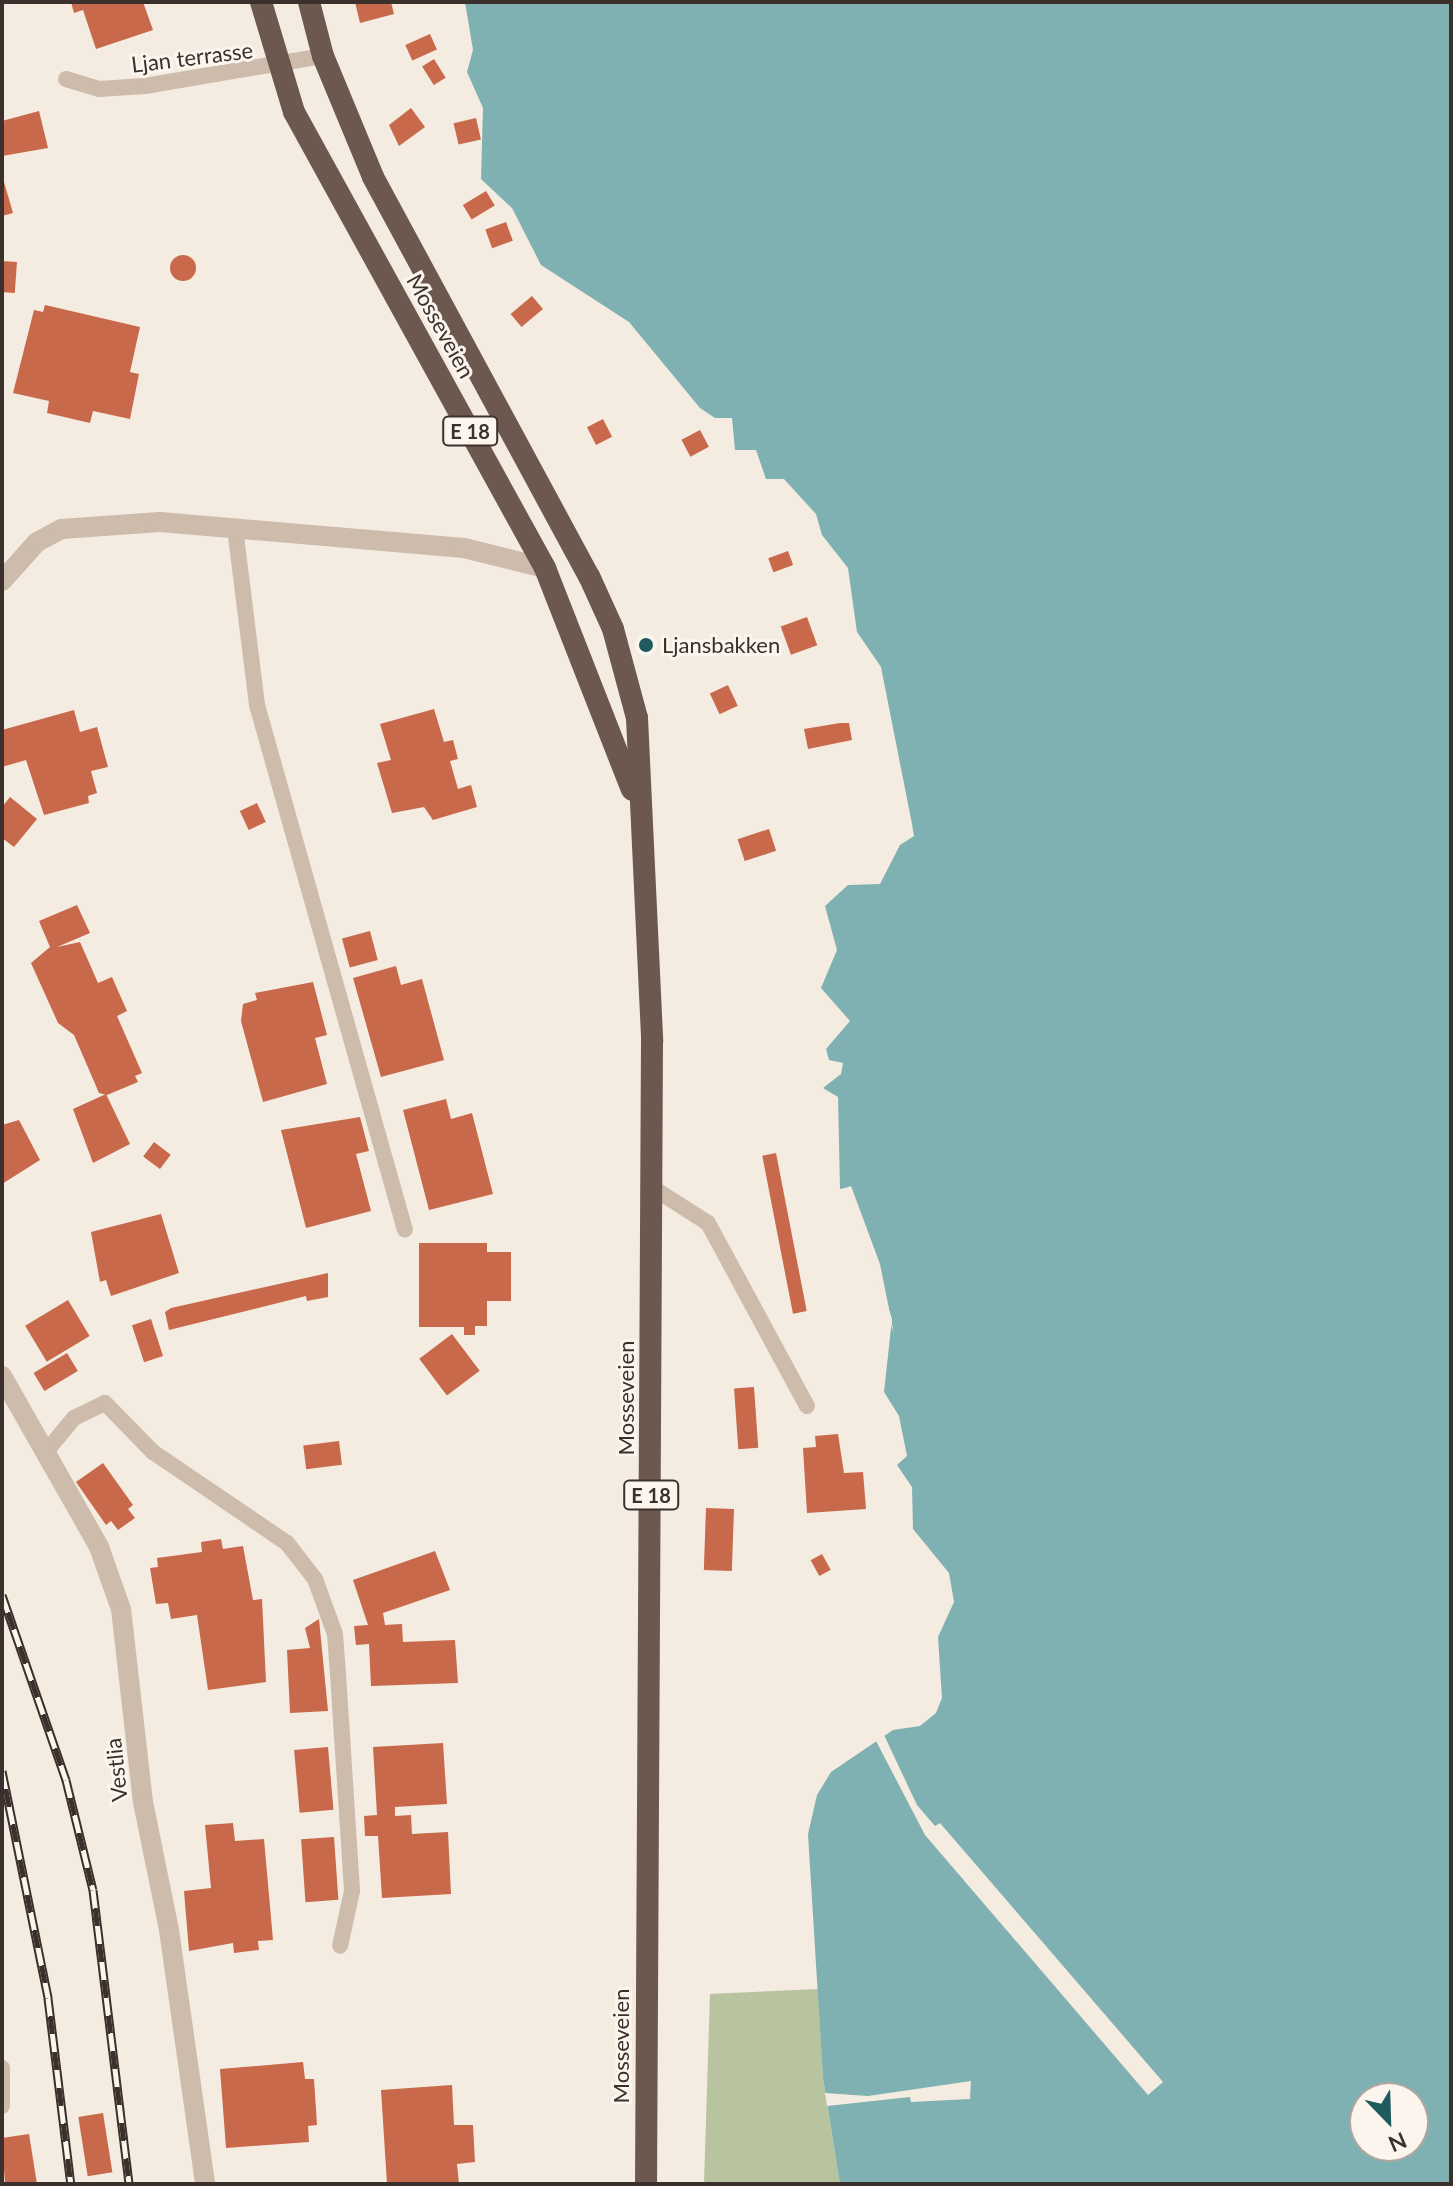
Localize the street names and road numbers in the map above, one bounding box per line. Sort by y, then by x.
street label: Ljan terrasse [130,36,254,78]
street label: Mosseveien [402,269,480,383]
road number: E 18 [442,415,498,447]
street label: Mosseveien [613,1341,639,1455]
road number: E 18 [623,1479,679,1511]
street label: Vestlia [100,1737,132,1803]
street label: Mosseveien [608,1989,634,2103]

